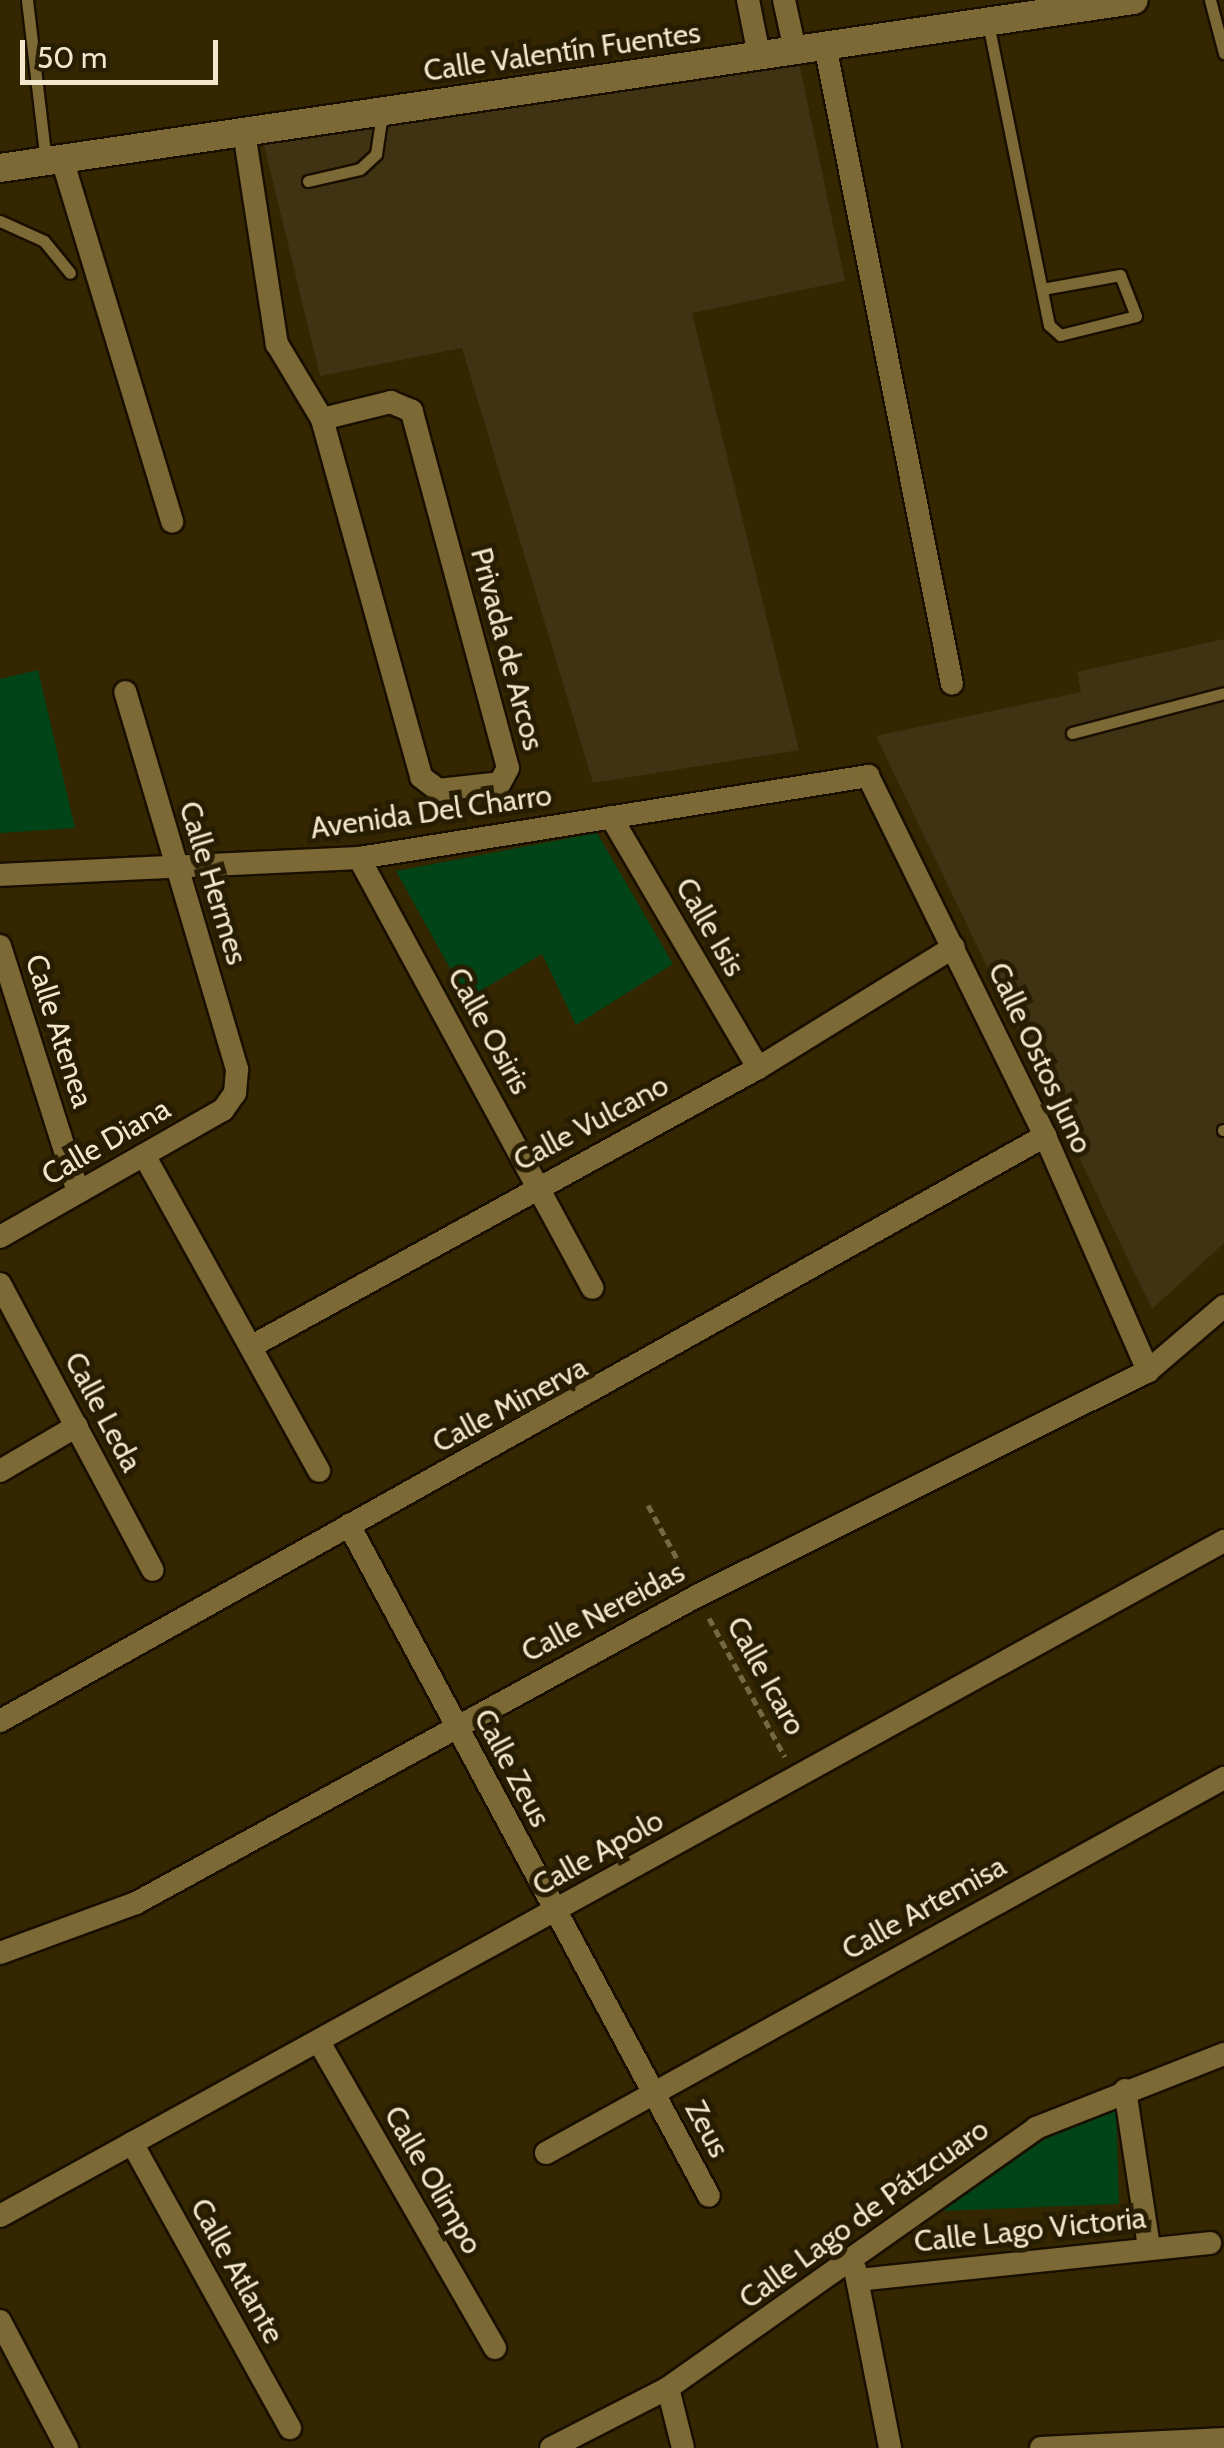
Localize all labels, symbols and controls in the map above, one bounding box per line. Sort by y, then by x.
street label: Calle Valentín Fuentes [421,15,703,89]
scale bar [25,20,222,82]
text: 50 m [37,39,107,76]
street label: Privada de Arcos [463,544,551,754]
street label: Avenida Del Charro [308,777,554,847]
street label: Calle Hermes [171,797,255,969]
street label: Calle Isis [668,871,752,983]
street label: Calle Atenea [17,950,101,1112]
street label: Calle Ostos Juno [980,957,1100,1159]
street label: Calle Osiris [440,962,538,1100]
street label: Calle Vulcano [507,1067,675,1179]
street label: Calle Diana [35,1091,177,1193]
street label: Calle Leda [57,1346,149,1478]
street label: Calle Minerva [426,1349,594,1461]
street label: Calle Nereidas [515,1554,691,1670]
street label: Calle Icaro [719,1610,813,1742]
street label: Calle Zeus [466,1703,558,1833]
street label: Calle Apolo [526,1802,670,1904]
street label: Calle Artemisa [836,1848,1012,1968]
street label: Zeus [677,2094,737,2164]
street label: Calle Olimpo [376,2100,490,2260]
street label: Calle Lago de Pátzcuaro [732,2111,996,2317]
street label: Calle Atlante [182,2192,292,2350]
street label: Calle Lago Victoria [912,2200,1148,2260]

